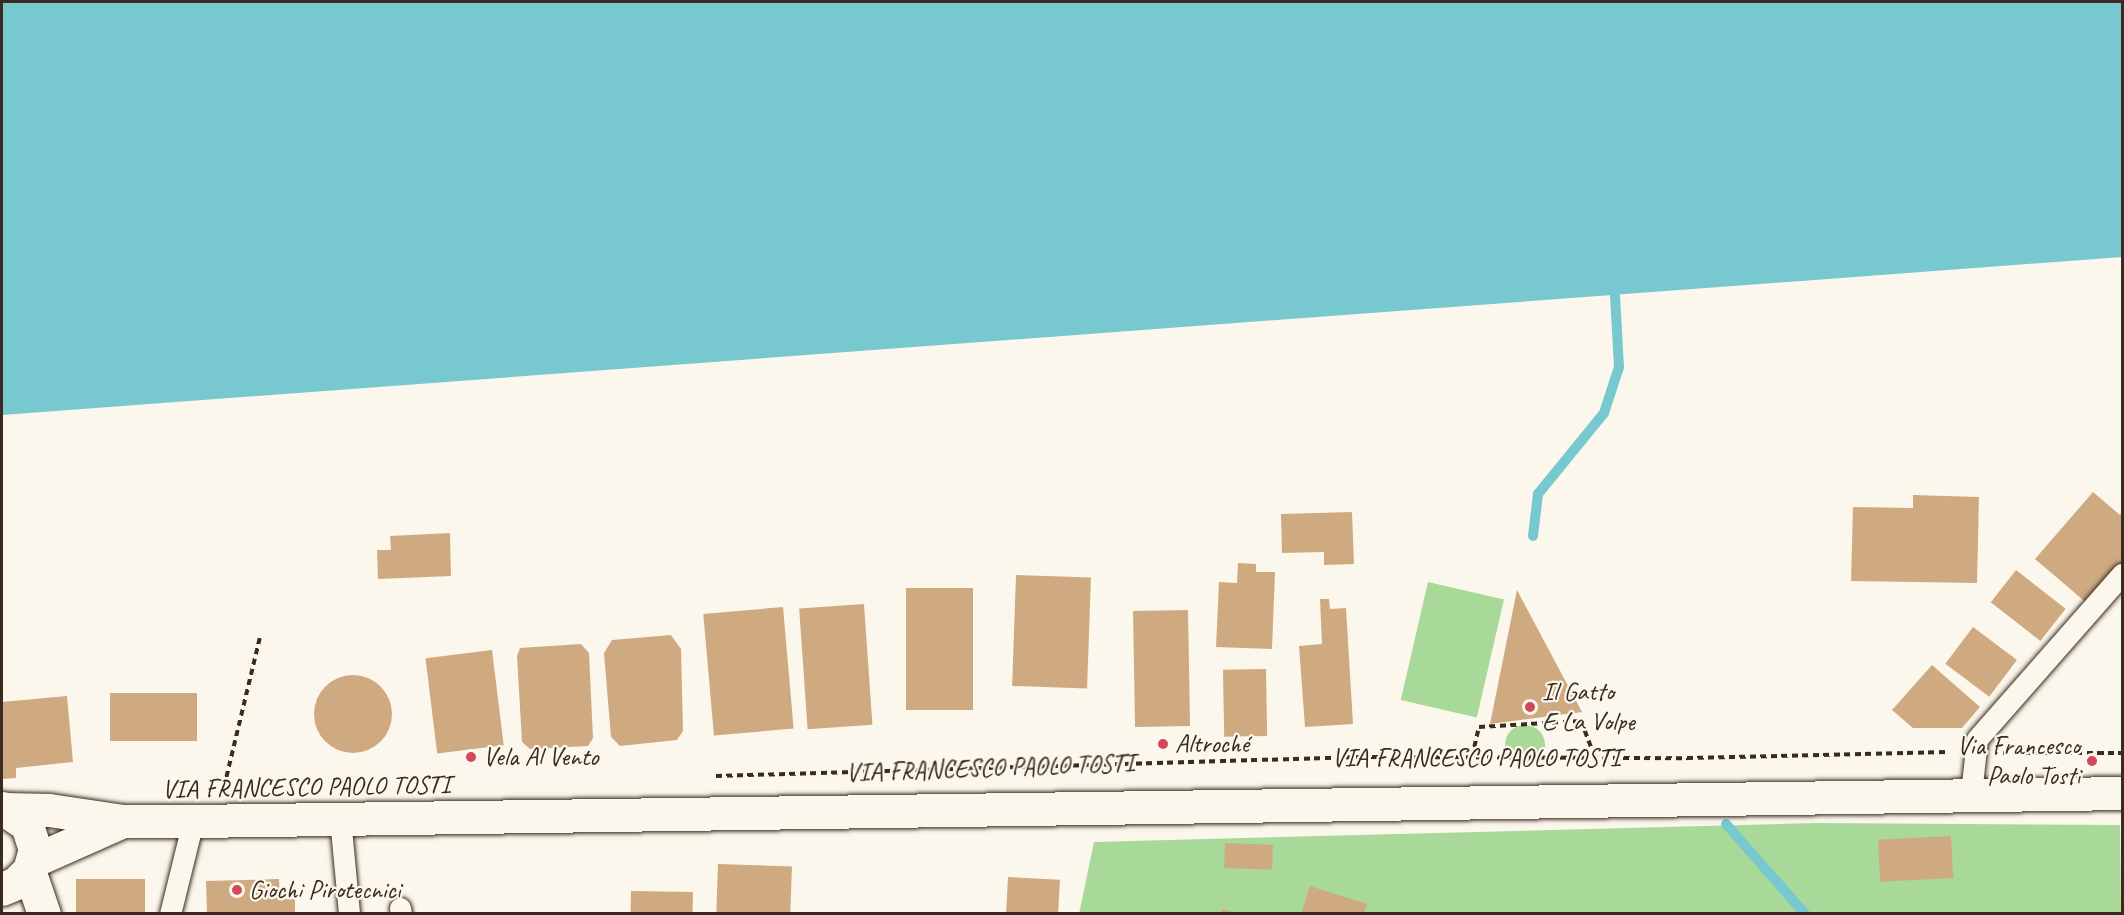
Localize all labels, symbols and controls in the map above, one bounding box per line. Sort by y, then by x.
place label: Il Gatto E La Volpe [1542,676,1635,738]
marker: Il Gatto E La Volpe [1523,700,1537,714]
place label: Altroché [1175,728,1249,760]
place label: Via Francesco Paolo Tosti [1957,730,2080,792]
marker: Altroché [1156,737,1170,751]
place label: Vela Al Vento [483,741,598,773]
street label: VIA FRANCESCO PAOLO TOSTI [1332,742,1620,774]
street label: VIA FRANCESCO PAOLO TOSTI [845,747,1135,789]
marker: Vela Al Vento [464,750,478,764]
marker: Via Francesco Paolo Tosti [2085,754,2099,768]
street label: VIA FRANCESCO PAOLO TOSTI [161,769,451,805]
place label: Giochi Pirotecnici [249,874,401,906]
marker: Giochi Pirotecnici [230,883,244,897]

